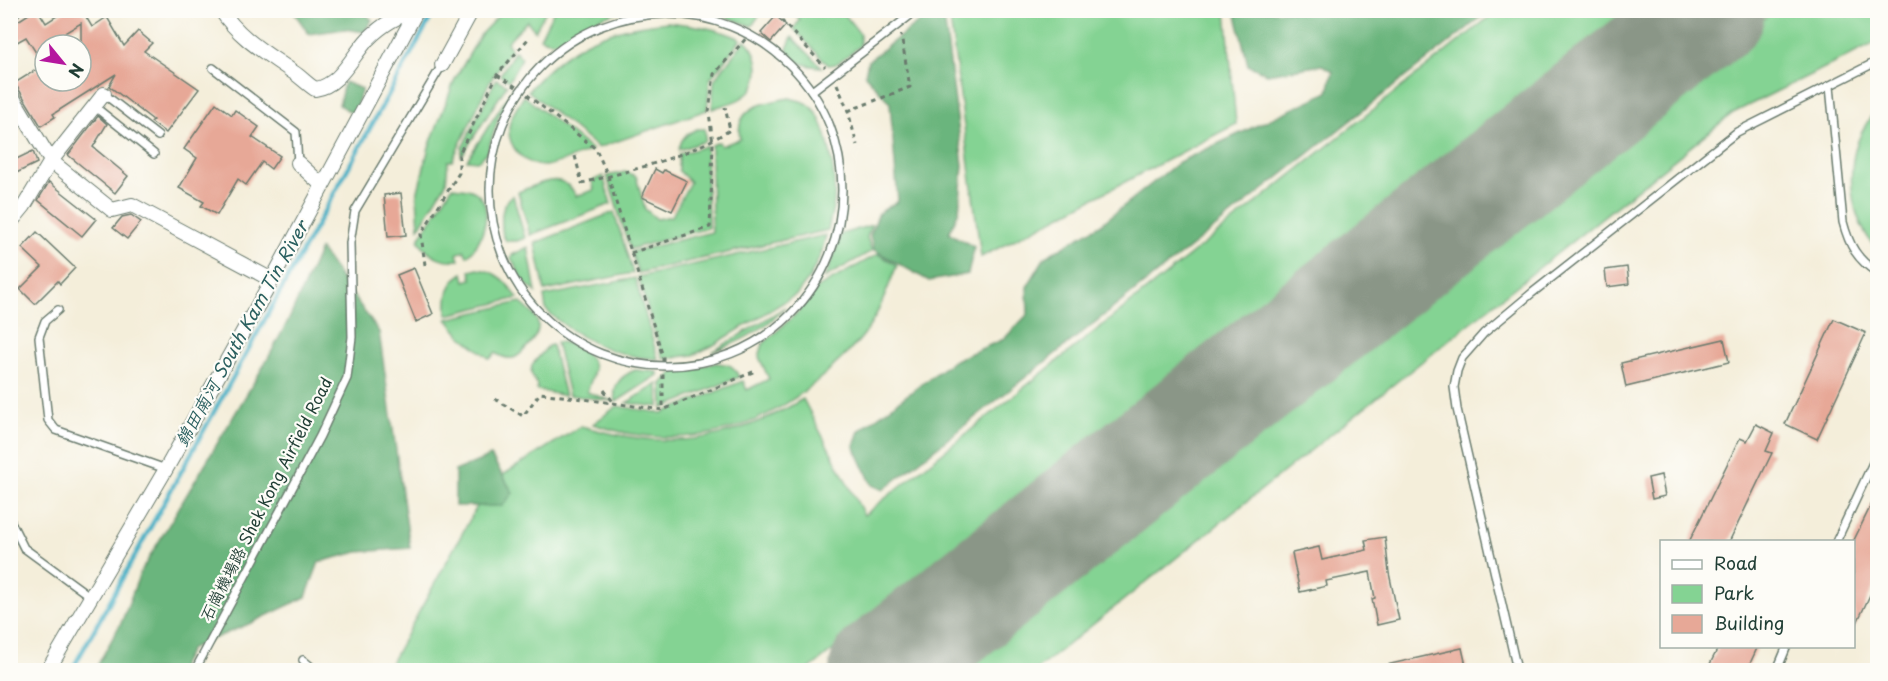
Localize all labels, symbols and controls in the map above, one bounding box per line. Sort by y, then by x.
north arrow [33,33,93,93]
text: N [63,60,90,82]
water label: 錦田南河 South Kam Tin River [167,213,315,451]
street label: 石崗機場路 Shek Kong Airfield Road [193,373,337,624]
legend [1660,540,1855,648]
text: Road [1714,549,1758,576]
text: Park [1714,579,1754,606]
text: Building [1714,609,1784,636]

